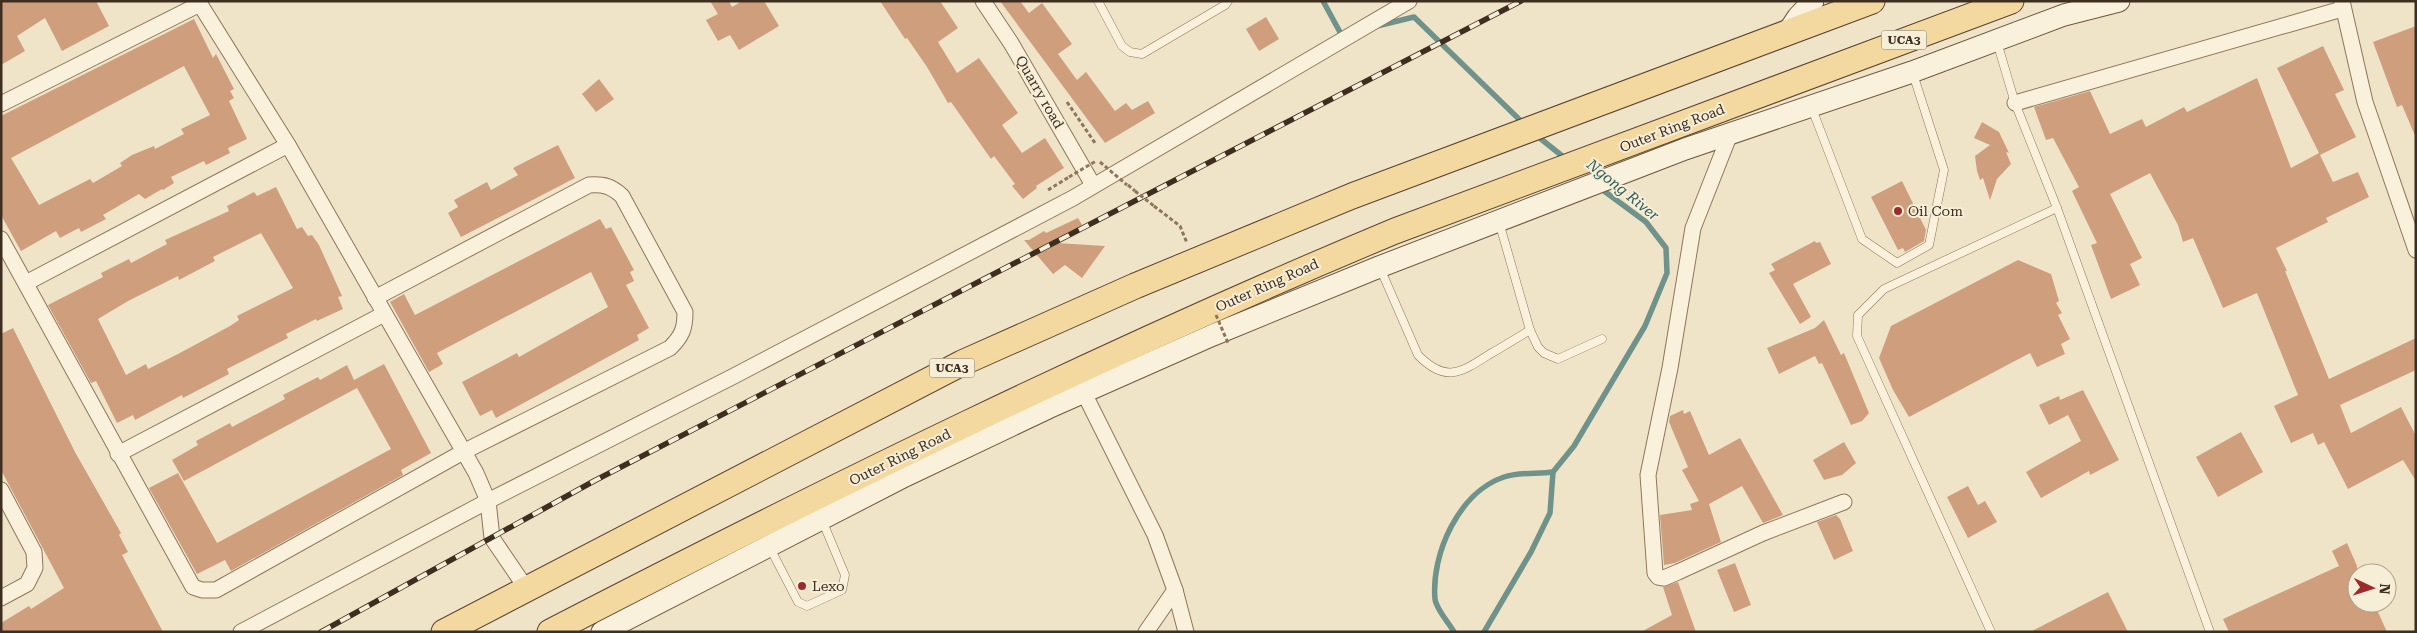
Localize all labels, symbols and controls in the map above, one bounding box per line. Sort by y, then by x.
road number: UCA3 [1882,30,1926,50]
street label: Quarry road [1013,53,1067,131]
street label: Outer Ring Road [1617,101,1727,155]
water label: Ngong River [1582,155,1663,225]
place label: Oil Com [1908,203,1963,219]
marker: Oil Com [1892,205,1904,217]
street label: Outer Ring Road [1213,255,1321,315]
road number: UCA3 [930,358,974,378]
street label: Outer Ring Road [847,425,953,489]
north arrow [2347,563,2397,613]
place label: Lexo [812,578,845,594]
marker: Lexo [796,580,808,592]
text: N [2377,583,2393,595]

